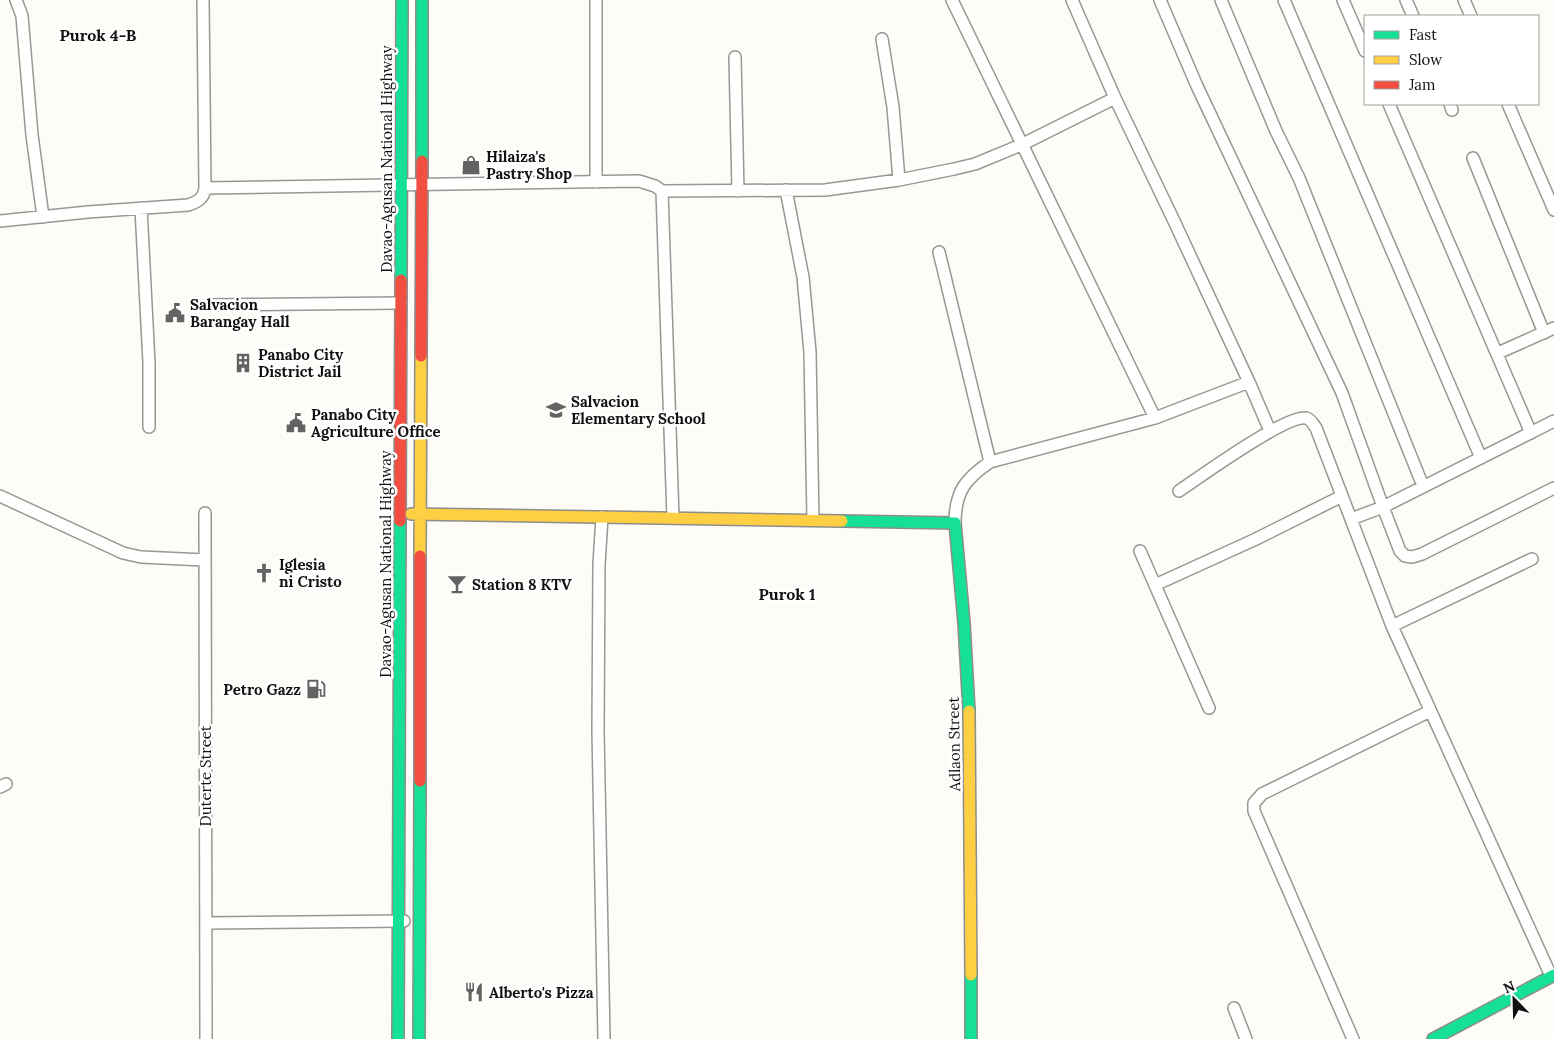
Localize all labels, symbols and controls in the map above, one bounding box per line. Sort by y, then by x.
legend [1364,15,1539,105]
district label: Purok 4-B [60,25,137,45]
text: Fast [1409,25,1437,44]
street label: Davao-Agusan National Highway [377,45,396,273]
text: Slow [1409,50,1442,69]
text: Jam [1408,75,1436,94]
place label: Hilaiza's Pastry Shop [486,147,572,183]
shop icon: Hilaiza's Pastry Shop [460,154,482,176]
place label: Salvacion Barangay Hall [190,295,290,331]
public building icon: Salvacion Barangay Hall [164,302,186,324]
place label: Panabo City District Jail [258,345,344,381]
building icon: Panabo City District Jail [232,352,254,374]
place label: Salvacion Elementary School [571,392,706,428]
school or university icon: Salvacion Elementary School [545,399,567,421]
place label: Panabo City Agriculture Office [311,405,441,441]
public building icon: Panabo City Agriculture Office [285,412,307,434]
street label: Davao-Agusan National Highway [376,450,395,678]
place label: Iglesia ni Cristo [279,555,342,591]
church icon: Iglesia ni Cristo [253,562,275,584]
bar icon: Station 8 KTV [446,573,468,595]
place label: Station 8 KTV [472,575,572,594]
district label: Purok 1 [759,584,815,604]
fuel station icon: Petro Gazz [305,678,327,700]
place label: Petro Gazz [223,680,301,699]
street label: Adlaon Street [944,696,964,792]
street label: Duterte Street [196,725,215,827]
north arrow [1489,974,1539,1024]
text: N [1500,977,1518,997]
restaurant icon: Alberto's Pizza [463,981,485,1003]
place label: Alberto's Pizza [489,983,594,1002]

